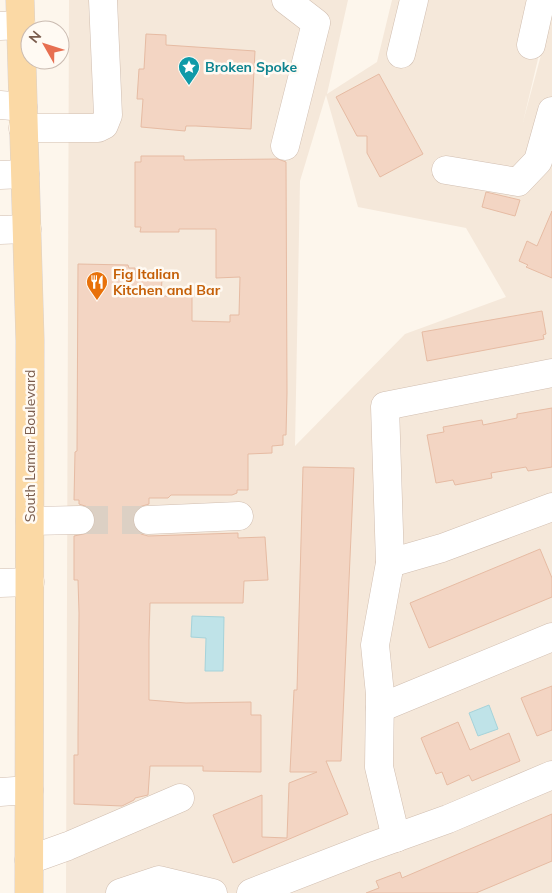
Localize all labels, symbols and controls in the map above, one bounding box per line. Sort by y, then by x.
north arrow [20,20,70,70]
text: N [25,27,45,47]
place icon: Broken Spoke [177,55,201,86]
place label: Broken Spoke [205,58,297,76]
place label: Fig Italian Kitchen and Bar [113,265,221,299]
restaurant icon: Fig Italian Kitchen and Bar [85,270,109,301]
street label: South Lamar Boulevard [21,370,39,522]

